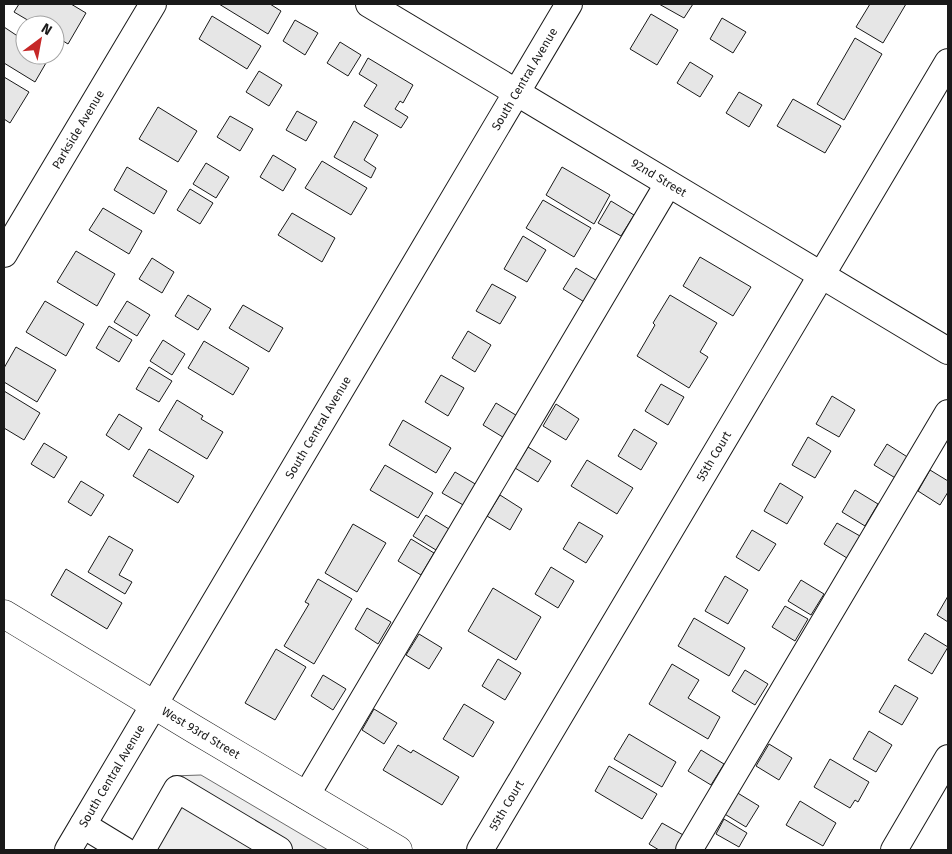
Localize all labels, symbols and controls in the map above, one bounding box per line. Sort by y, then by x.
north arrow [15,15,65,65]
text: N [38,20,55,39]
street label: South Central Avenue [489,25,560,133]
street label: Parkside Avenue [49,87,107,171]
street label: 92nd Street [629,156,690,200]
street label: South Central Avenue [282,374,354,481]
street label: 55th Court [694,428,735,484]
street label: West 93rd Street [159,704,243,762]
street label: South Central Avenue [76,722,148,830]
street label: 55th Court [486,777,527,833]

